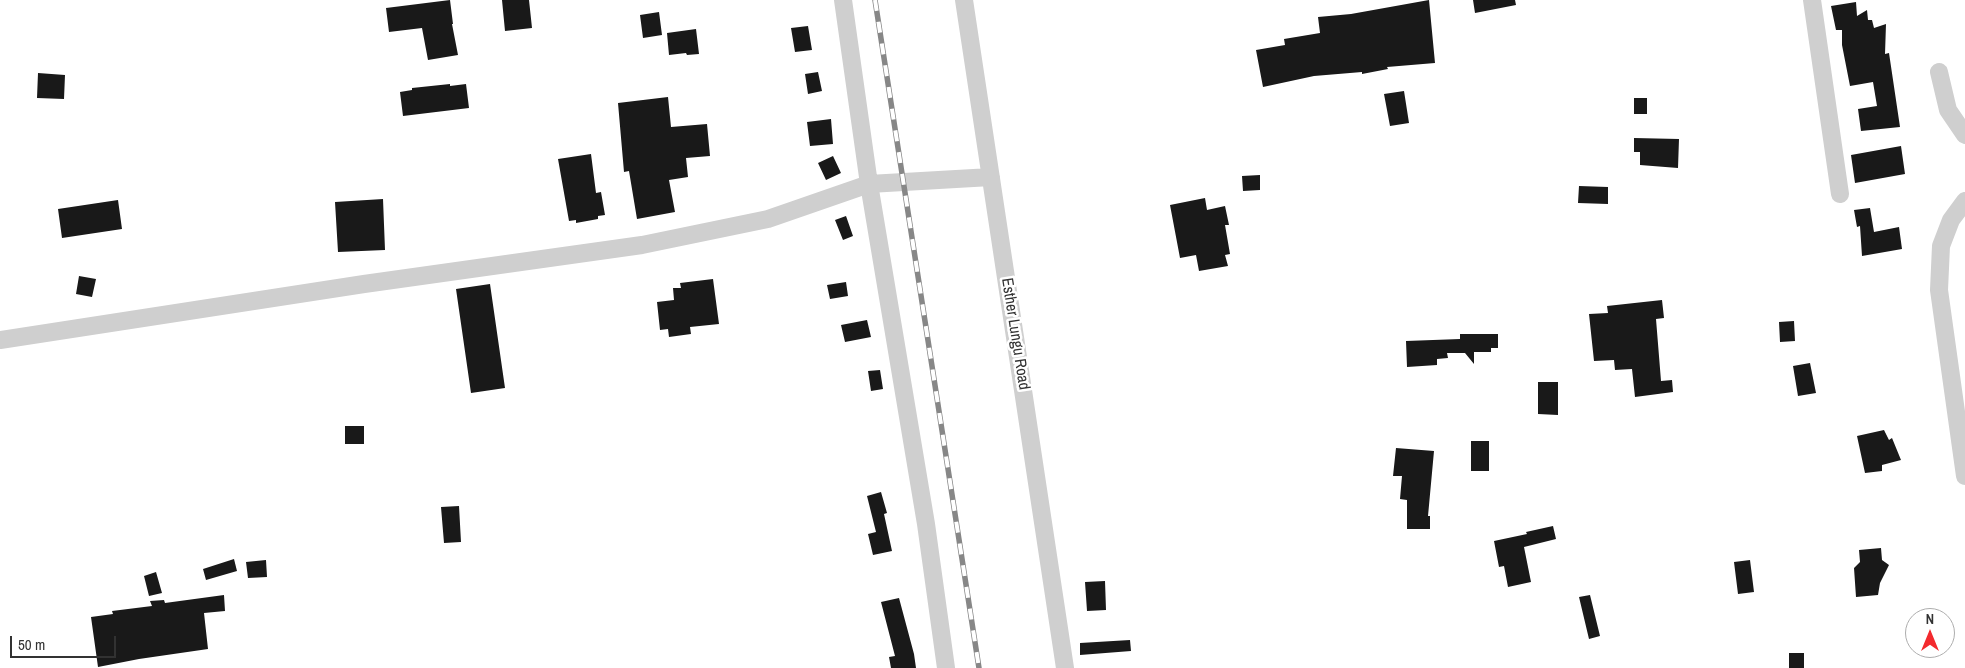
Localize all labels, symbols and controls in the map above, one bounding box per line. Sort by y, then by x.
street label: Esther Lungu Road [997,277,1033,391]
north arrow [1905,608,1955,658]
text: N [1926,610,1934,628]
scale bar [12,626,119,658]
text: 50 m [18,634,45,655]

